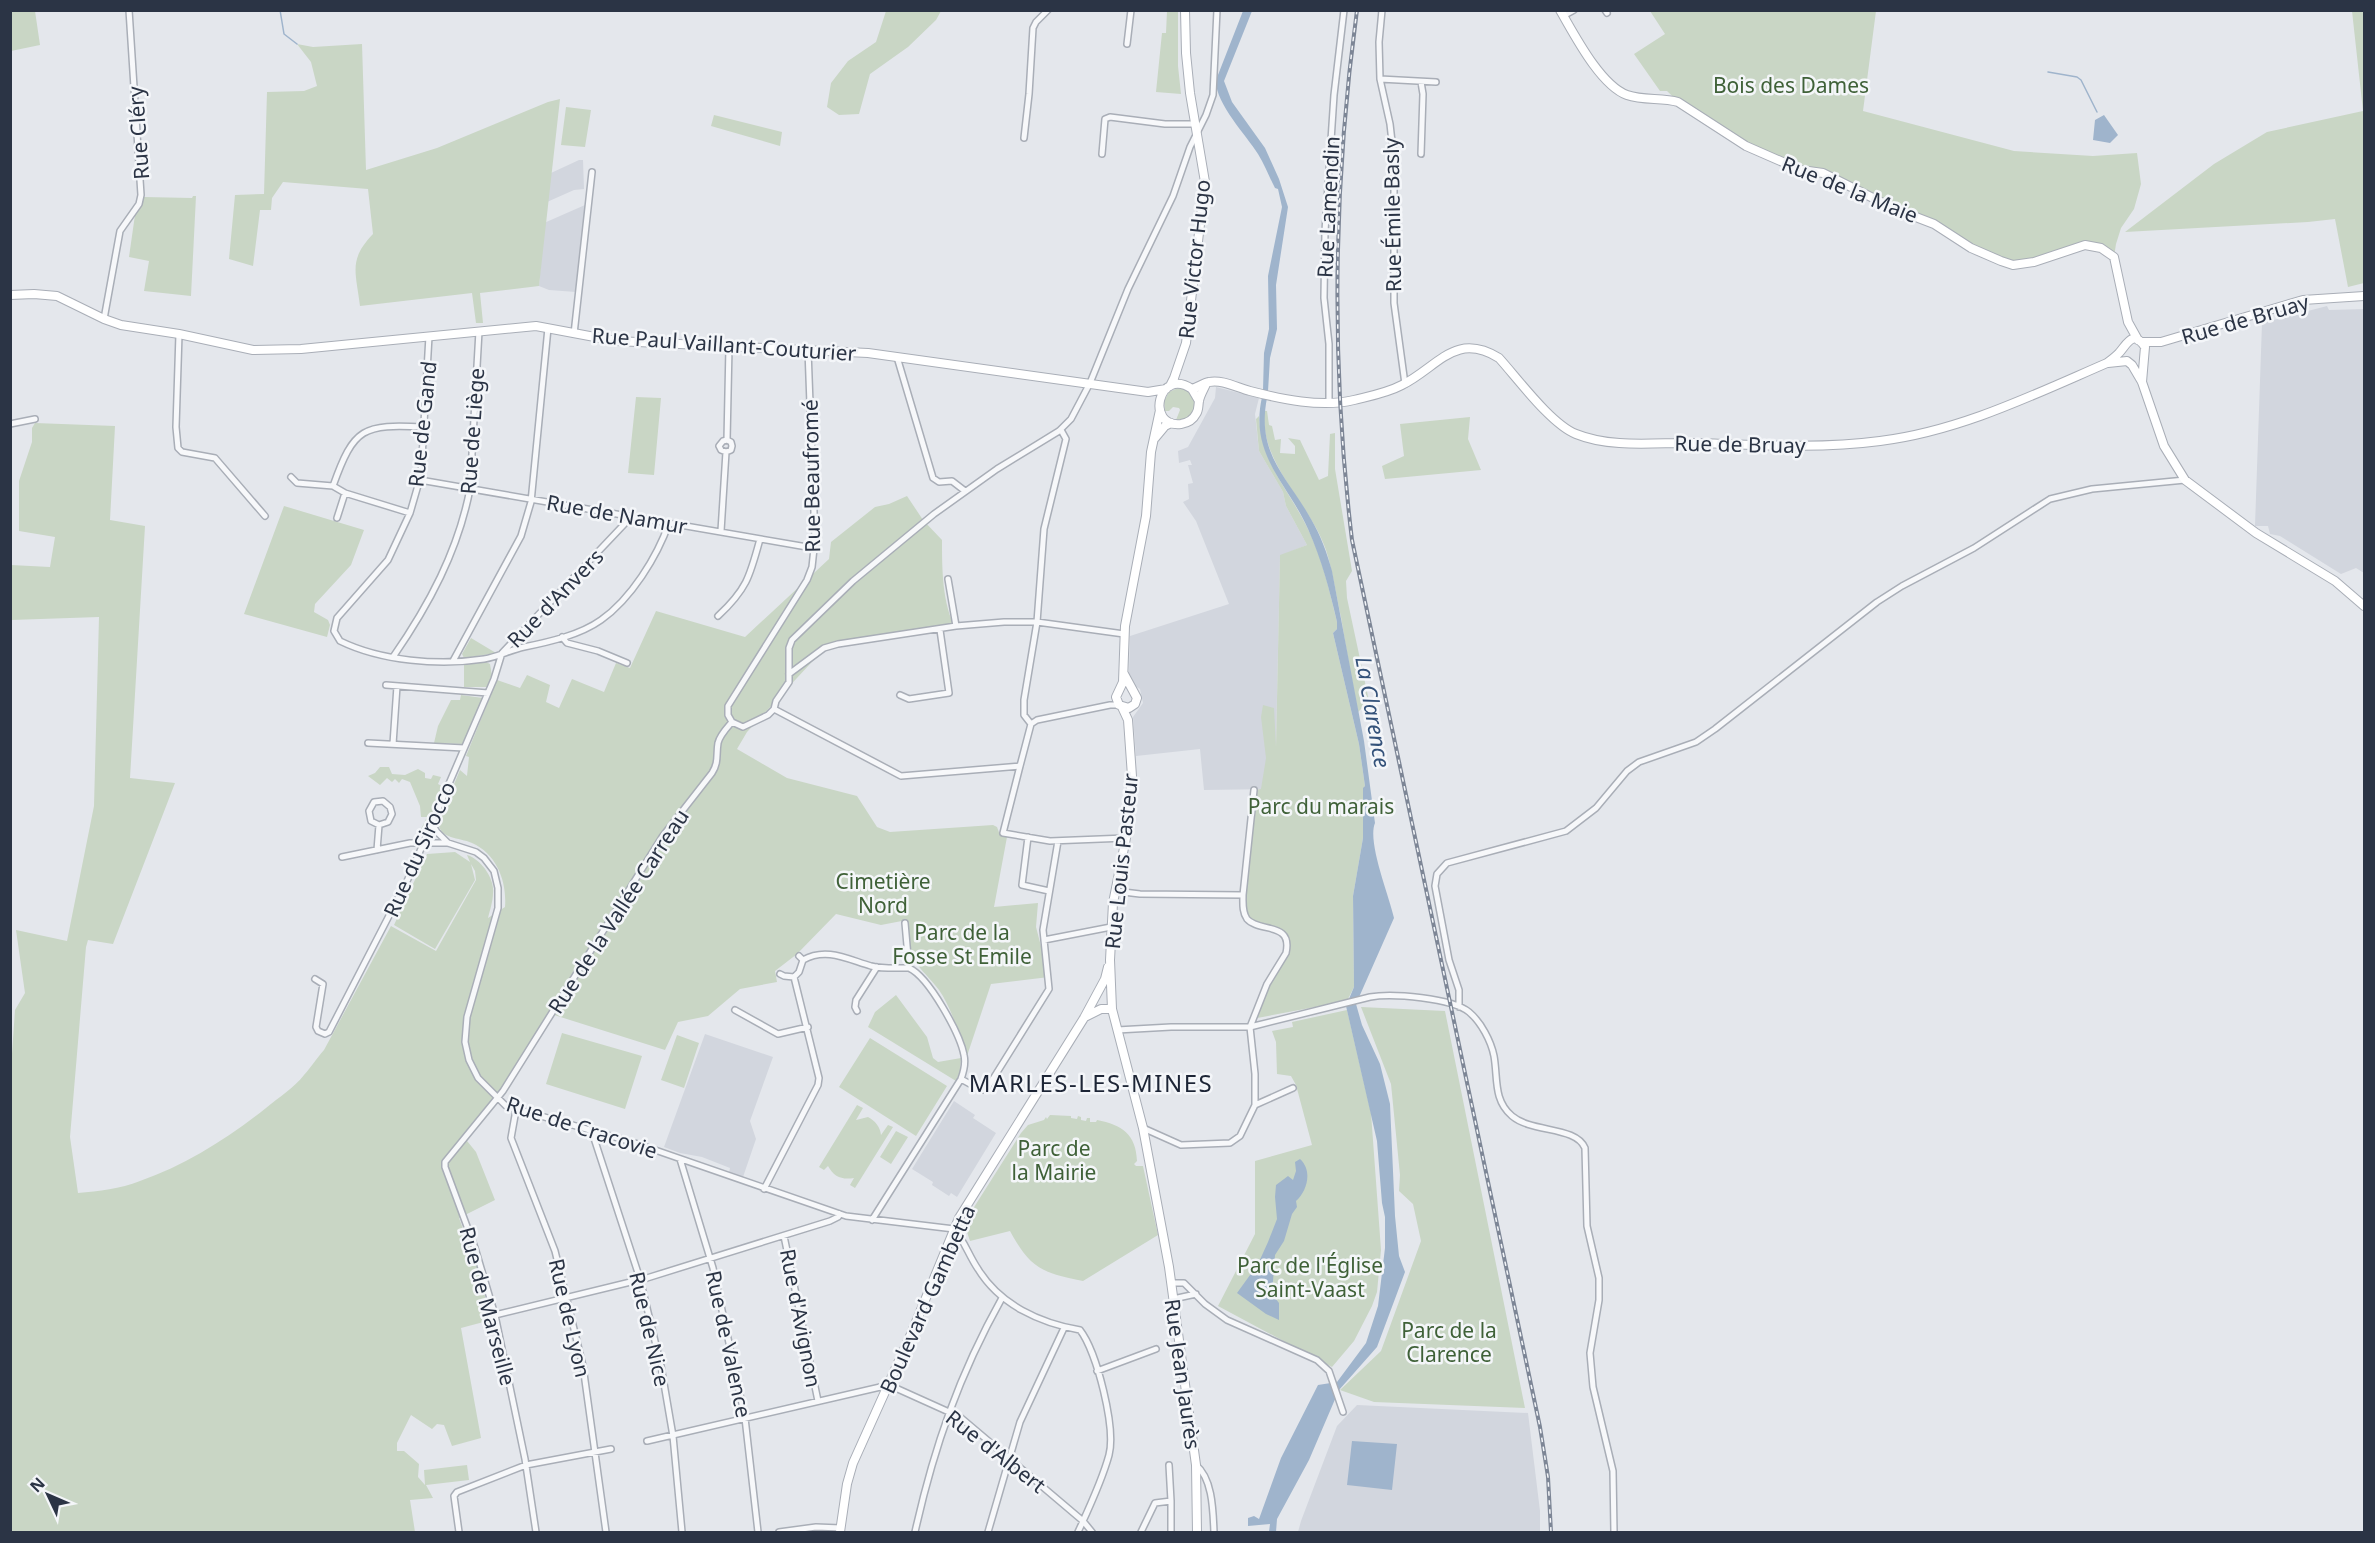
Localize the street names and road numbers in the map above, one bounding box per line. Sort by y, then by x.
street label: Rue Cléry [121,85,155,180]
street label: Rue Lamendin [1310,135,1346,279]
street label: Rue Émile Basly [1377,137,1407,292]
street label: Rue de la Maie [1778,149,1922,229]
street label: Rue Victor Hugo [1172,178,1216,340]
street label: Rue de Bruay [2178,287,2312,351]
street label: Rue Paul Vaillant-Couturier [591,321,858,367]
street label: Rue de Gand [401,360,443,488]
street label: Rue de Liège [454,367,490,495]
street label: Rue Beaufromé [796,399,826,553]
street label: Rue de Bruay [1674,429,1806,459]
street label: Rue de Namur [544,488,690,540]
street label: Rue d'Anvers [501,543,609,653]
street label: Rue Louis Pasteur [1098,771,1144,950]
street label: Rue du Sirocco [377,777,461,921]
street label: Rue de la Vallée Carreau [541,803,695,1019]
street label: Rue de Cracovie [503,1089,661,1165]
street label: Boulevard Gambetta [873,1200,981,1398]
street label: Rue de Marseille [453,1224,523,1388]
street label: Rue d'Avignon [774,1246,828,1390]
street label: Rue de Lyon [543,1256,597,1380]
street label: Rue de Valence [700,1268,758,1420]
street label: Rue de Nice [623,1269,677,1389]
street label: Rue Jean Jaurès [1159,1297,1207,1451]
street label: Rue d'Albert [940,1403,1052,1499]

